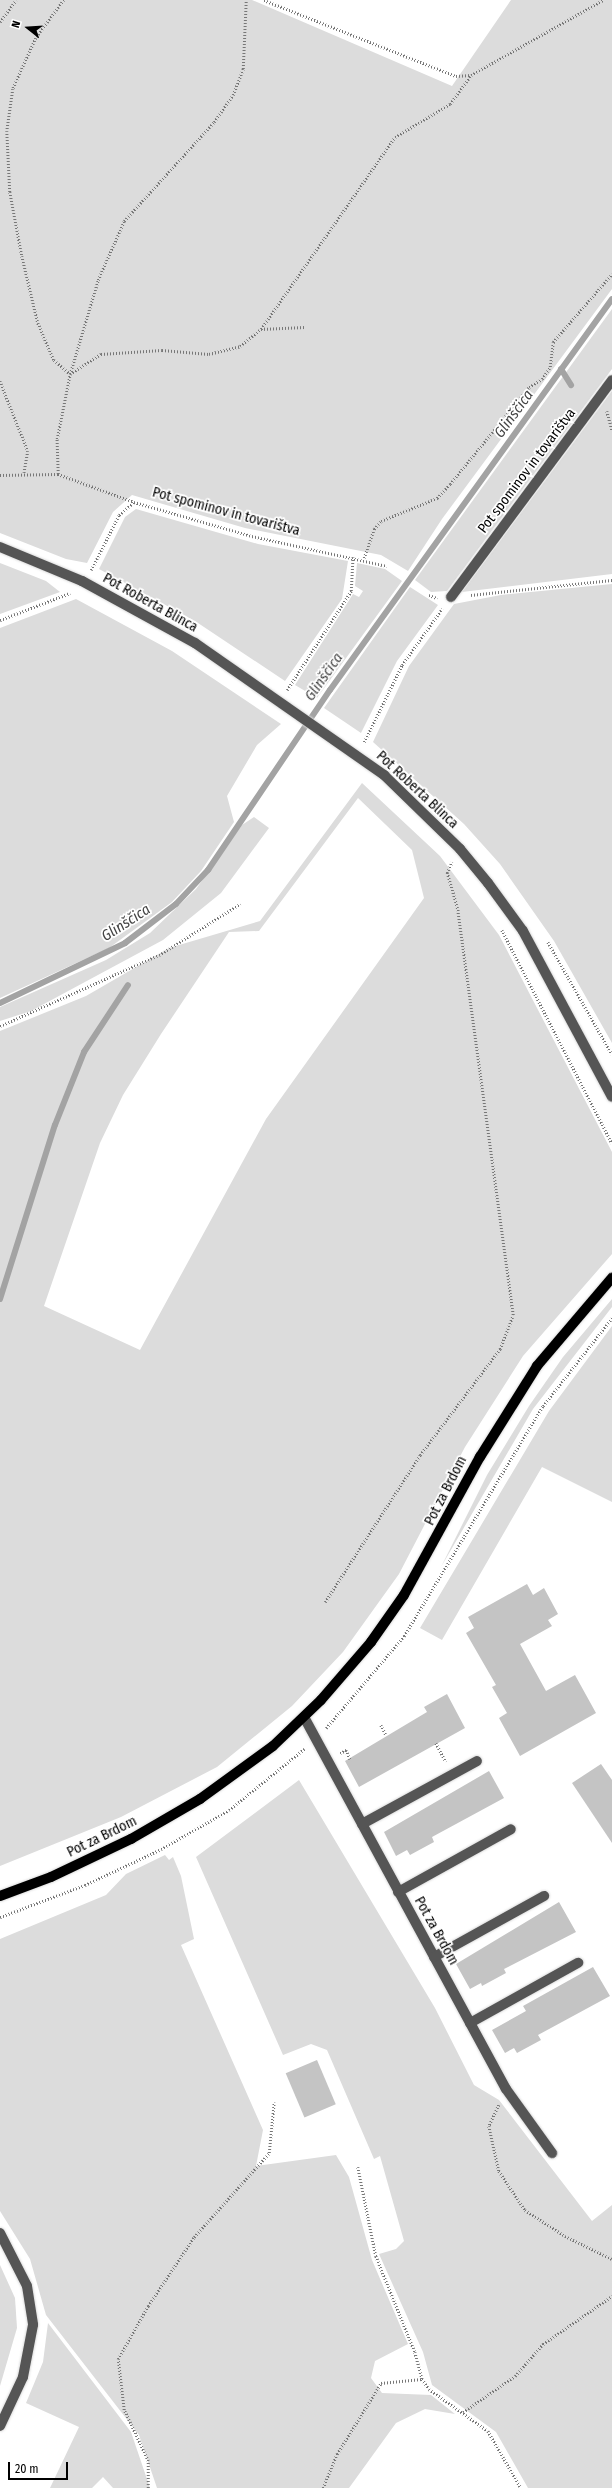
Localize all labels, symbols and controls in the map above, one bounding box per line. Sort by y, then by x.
north arrow [8,8,48,48]
text: N [9,19,23,29]
water label: Glinščica [491,387,537,441]
street label: Pot spominov in tovarištva [475,405,579,537]
street label: Pot spominov in tovarištva [150,484,302,540]
street label: Pot Roberta Blinca [100,570,200,636]
water label: Glinščica [301,649,347,705]
street label: Pot Roberta Blinca [373,748,461,832]
water label: Glinščica [98,901,154,945]
street label: Pot za Brdom [421,1454,471,1528]
street label: Pot za Brdom [64,1813,140,1861]
street label: Pot za Brdom [410,1894,462,1968]
scale bar [10,2454,70,2480]
text: 20 m [15,2462,39,2476]

